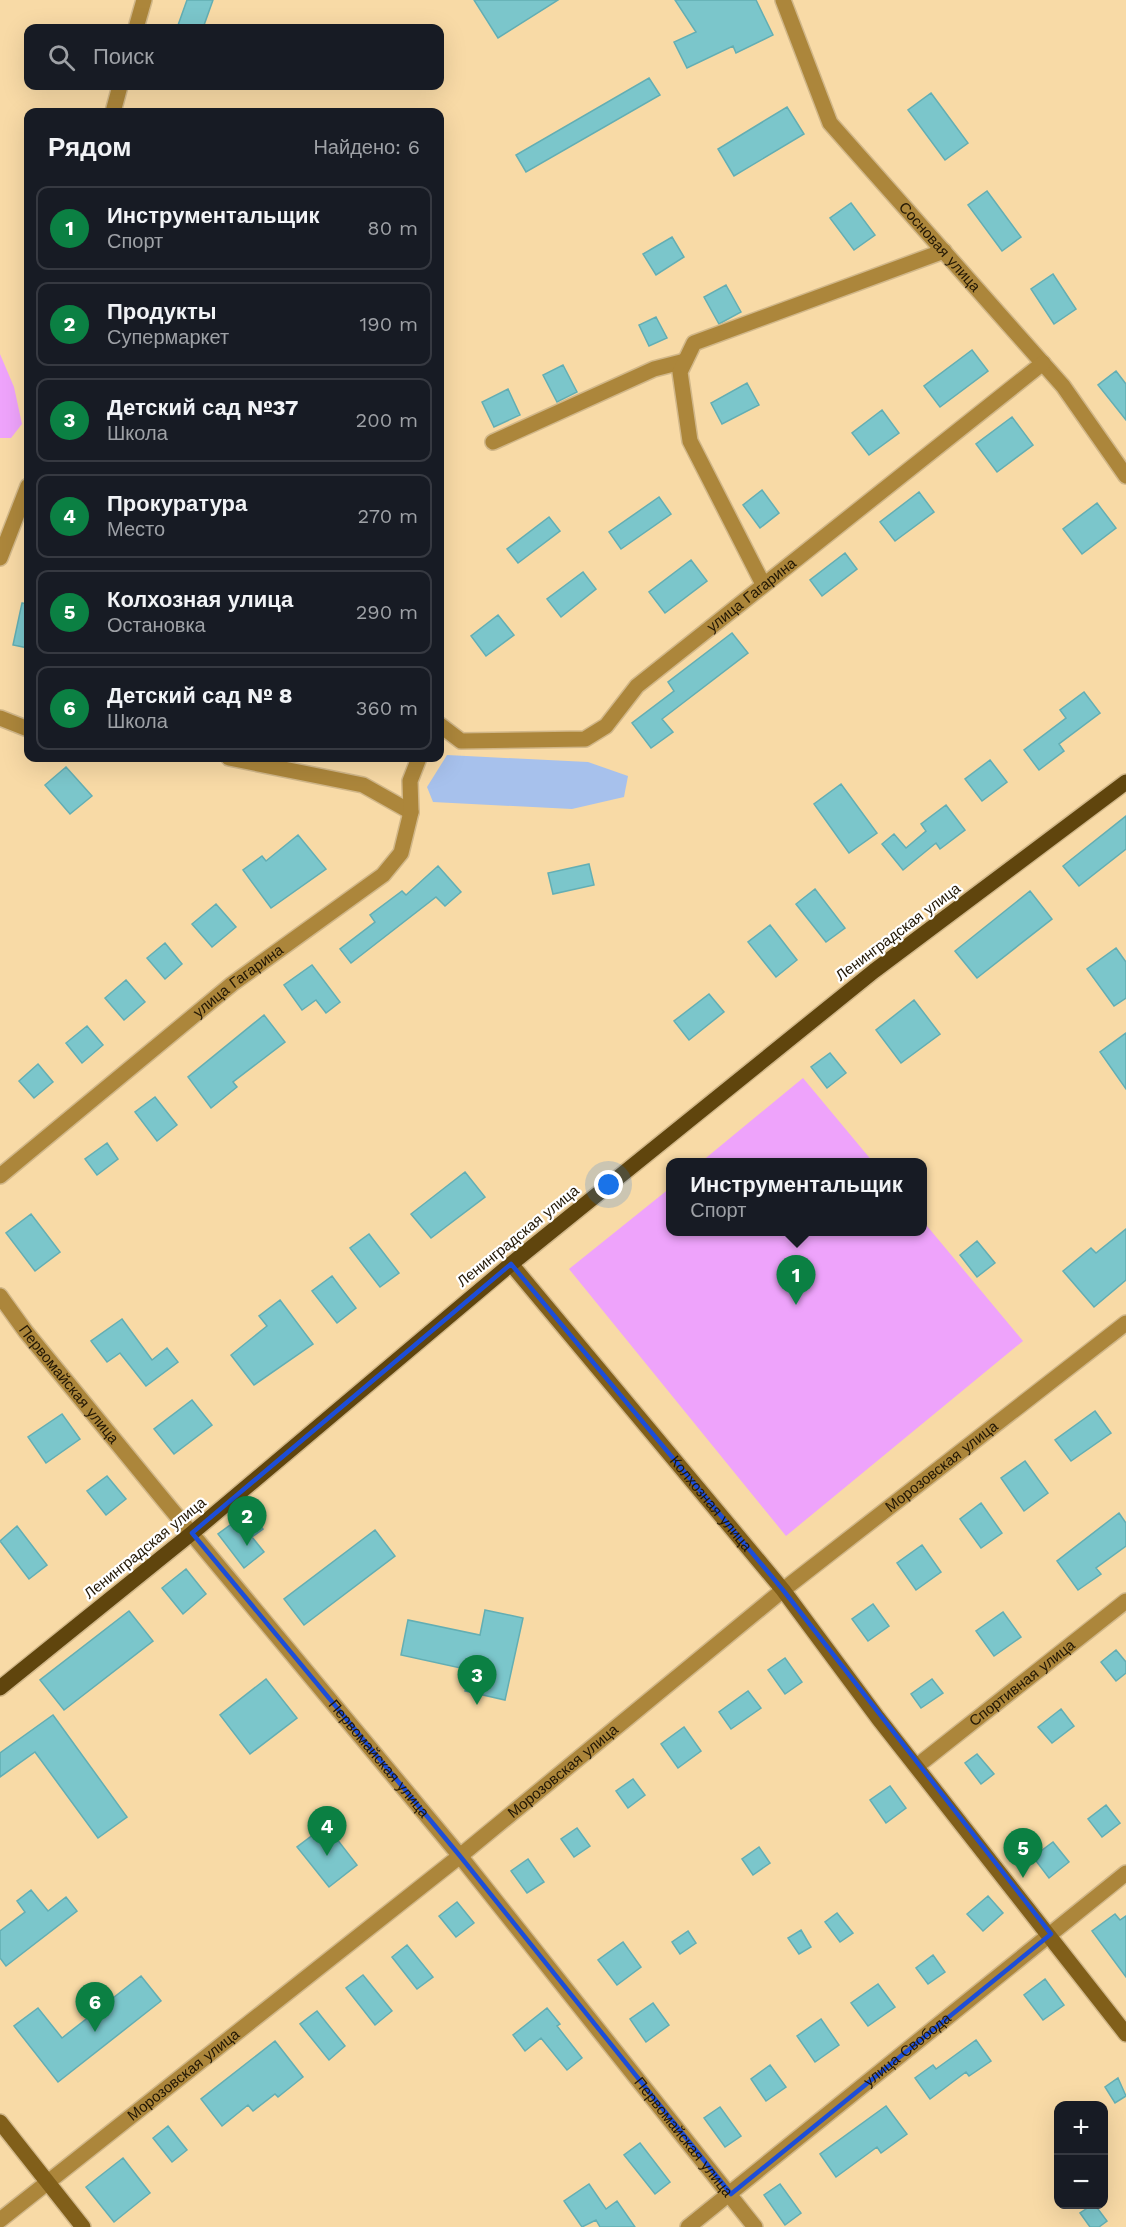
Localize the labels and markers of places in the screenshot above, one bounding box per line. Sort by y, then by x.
pin: 1 [776,1256,816,1305]
pin: 2 [228,1496,266,1546]
pin: 3 [458,1656,496,1705]
pin: 4 [308,1806,346,1856]
pin: 5 [1004,1828,1042,1878]
pin: 6 [76,1982,115,2032]

